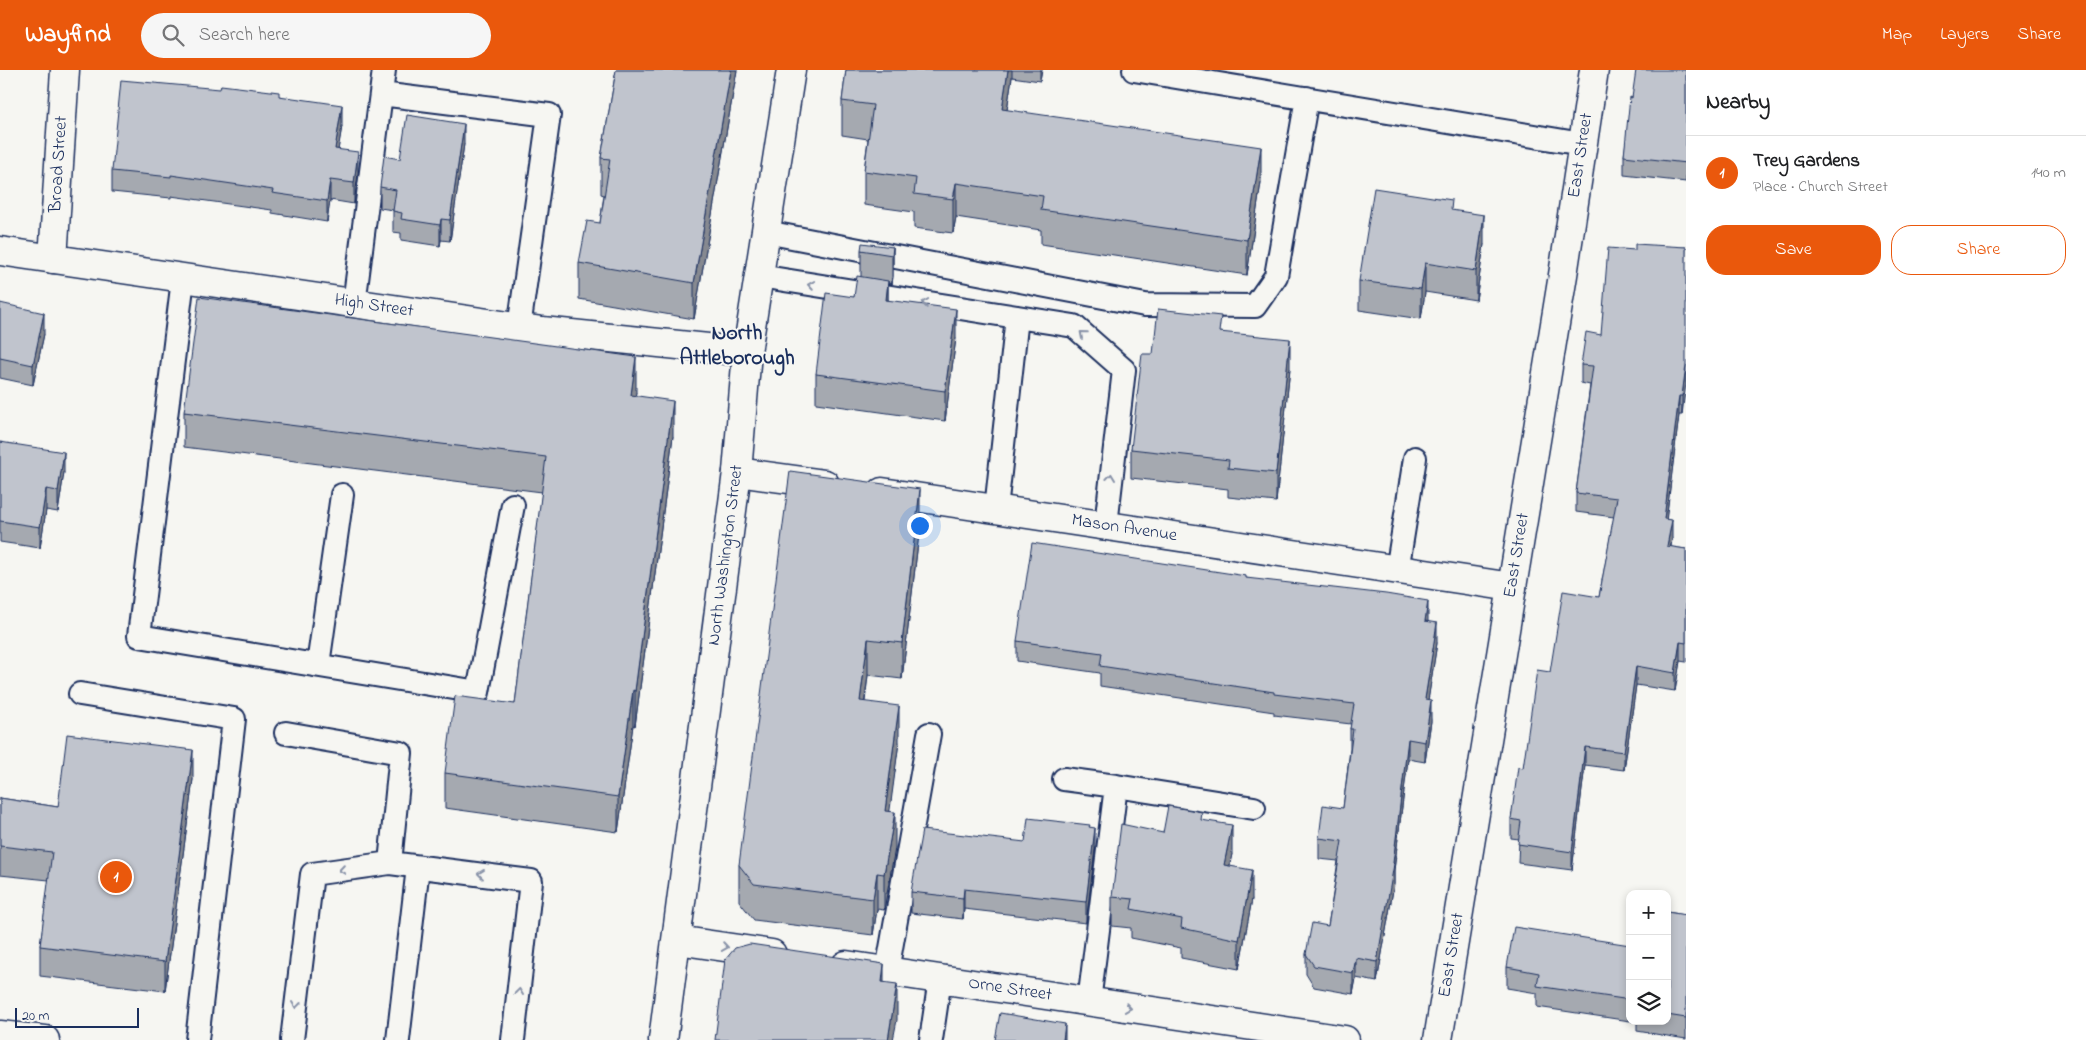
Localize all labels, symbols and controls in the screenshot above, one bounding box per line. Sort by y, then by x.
search box [141,13,491,58]
text: Wayfind [25,18,111,53]
icon: search [159,21,187,49]
text: Search here [199,22,290,49]
text: Map [1882,22,1912,48]
text: Layers [1940,22,1990,48]
text: Share [2018,22,2061,48]
text: Nearby [1706,88,1770,118]
street label: East Street [1562,111,1600,200]
street label: Broad Street [43,115,75,214]
text: Trey Gardens [1753,148,1860,175]
text: 1 [1719,161,1725,185]
text: 140 m [2031,161,2066,185]
text: Place · Church Street [1753,175,1888,199]
button: Save [1706,225,1881,275]
button: Share [1891,225,2066,275]
one-way arrow [807,280,815,290]
street label: High Street [333,288,415,325]
one-way arrow [921,298,930,308]
district label: North Attleborough [679,318,795,376]
one-way arrow [1080,331,1089,340]
street label: North Washington Street [702,464,751,647]
one-way arrow [1105,473,1116,481]
street label: Mason Avenue [1070,508,1180,549]
street label: East Street [1497,511,1537,600]
your location [907,513,933,539]
pin: 1 [100,858,132,896]
one-way arrow [338,864,346,875]
one-way arrow [477,870,485,880]
map controls [1626,890,1671,1025]
button: + [1626,890,1671,935]
street label: East Street [1432,911,1472,1000]
button: − [1626,935,1671,980]
one-way arrow [721,941,729,952]
street label: Orne Street [967,971,1054,1009]
button: layers [1626,980,1671,1025]
one-way arrow [513,987,524,995]
one-way arrow [291,1002,302,1010]
one-way arrow [1123,1002,1132,1012]
scale bar [15,1005,139,1028]
text: 20 m [22,1006,49,1027]

